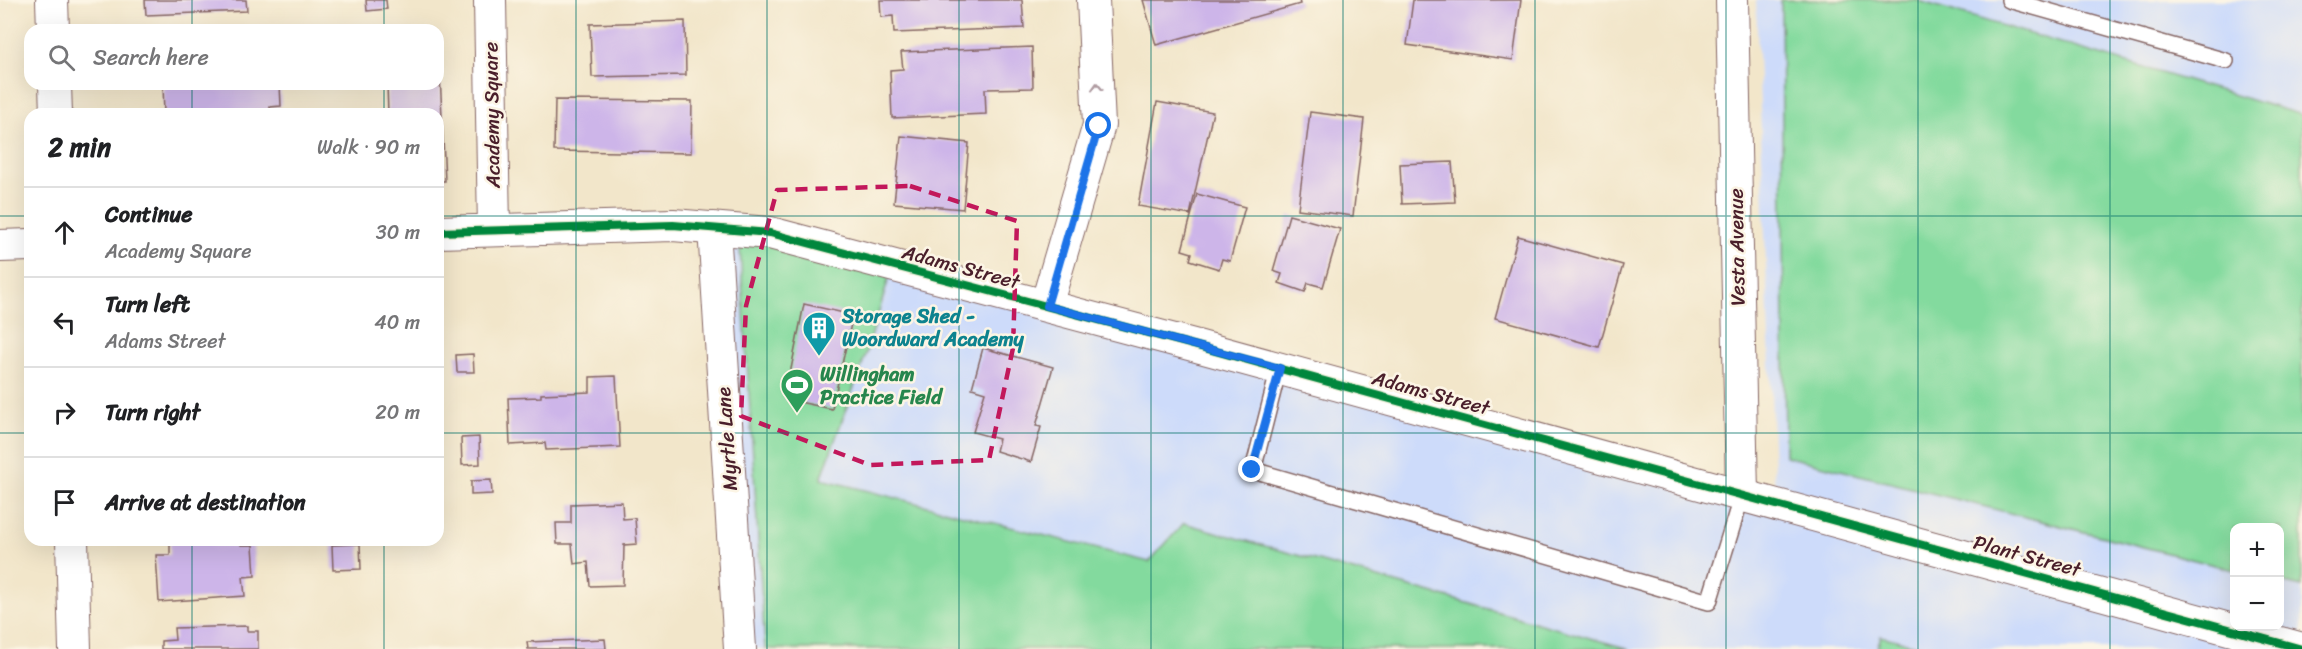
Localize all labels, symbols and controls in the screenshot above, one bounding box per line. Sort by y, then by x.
search box [24,24,444,90]
text: Search here [93,38,209,77]
icon: search [45,41,78,74]
street label: Academy Square [473,41,511,190]
one-way arrow [1090,83,1103,92]
route start [1085,112,1111,138]
text: 2 min [48,124,111,170]
text: Walk · 90 m [317,130,420,165]
street label: Vesta Avenue [1718,188,1756,306]
text: Continue [105,195,193,234]
text: 30 m [376,215,420,250]
icon: ahead [48,216,81,249]
text: Academy Square [105,234,251,269]
street label: Adams Street [897,234,1025,300]
text: Turn left [105,285,190,324]
place label: Storage Shed - Woordward Academy [841,299,1025,357]
text: 40 m [374,305,420,340]
icon: left [48,306,81,339]
building icon: Storage Shed - Woordward Academy [801,310,837,357]
text: Adams Street [105,324,226,359]
place label: Willingham Practice Field [820,357,944,415]
street label: Adams Street [1367,360,1495,426]
sports icon: Willingham Practice Field [779,367,815,414]
street label: Myrtle Lane [706,386,748,492]
text: Turn right [105,393,200,432]
text: 20 m [375,395,420,430]
icon: right [48,396,81,429]
route end [1238,456,1264,482]
text: Arrive at destination [105,483,306,522]
icon: arrive [48,486,81,519]
map controls [2230,523,2284,631]
button: + [2230,523,2284,577]
street label: Plant Street [1969,525,2086,587]
button: − [2230,577,2284,631]

